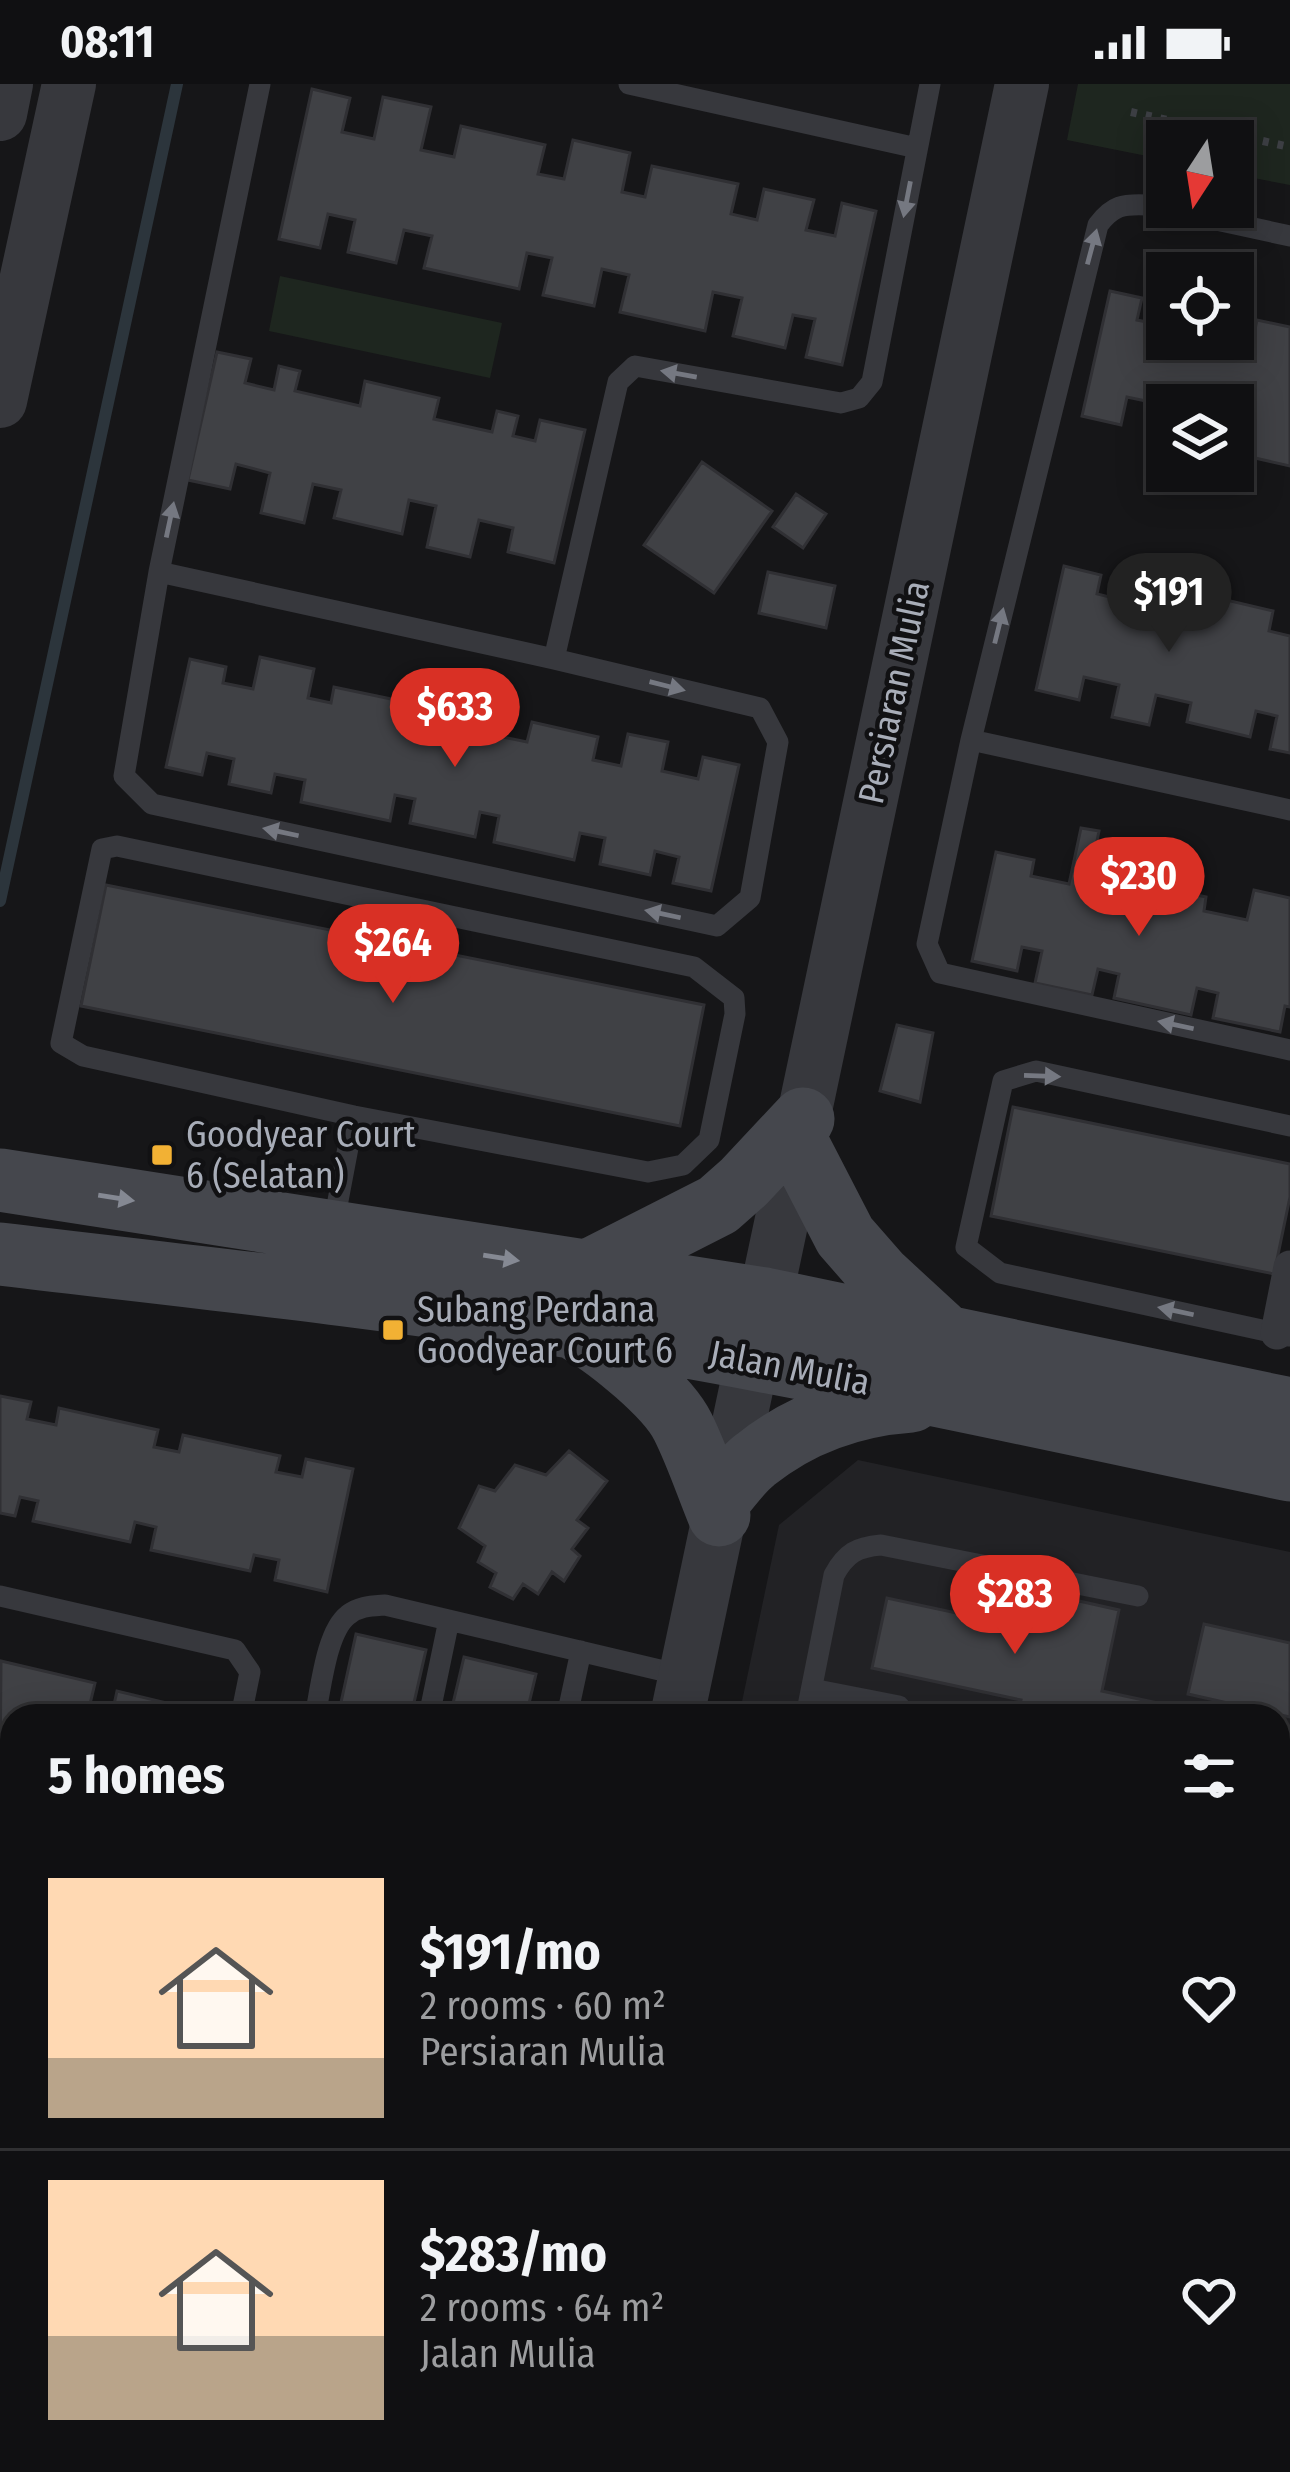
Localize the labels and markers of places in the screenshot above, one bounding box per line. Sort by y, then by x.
pin: $191 [1098,553,1240,655]
pin: $633 [384,668,526,770]
pin: $230 [1068,837,1210,939]
pin: $264 [322,904,464,1006]
place label: Goodyear Court 6 (Selatan) [186,1113,416,1198]
marker: Goodyear Court 6 (Selatan) [149,1142,175,1168]
place label: Subang Perdana Goodyear Court 6 [417,1288,673,1373]
marker: Subang Perdana Goodyear Court 6 [380,1317,406,1343]
pin: $283 [944,1555,1086,1657]

